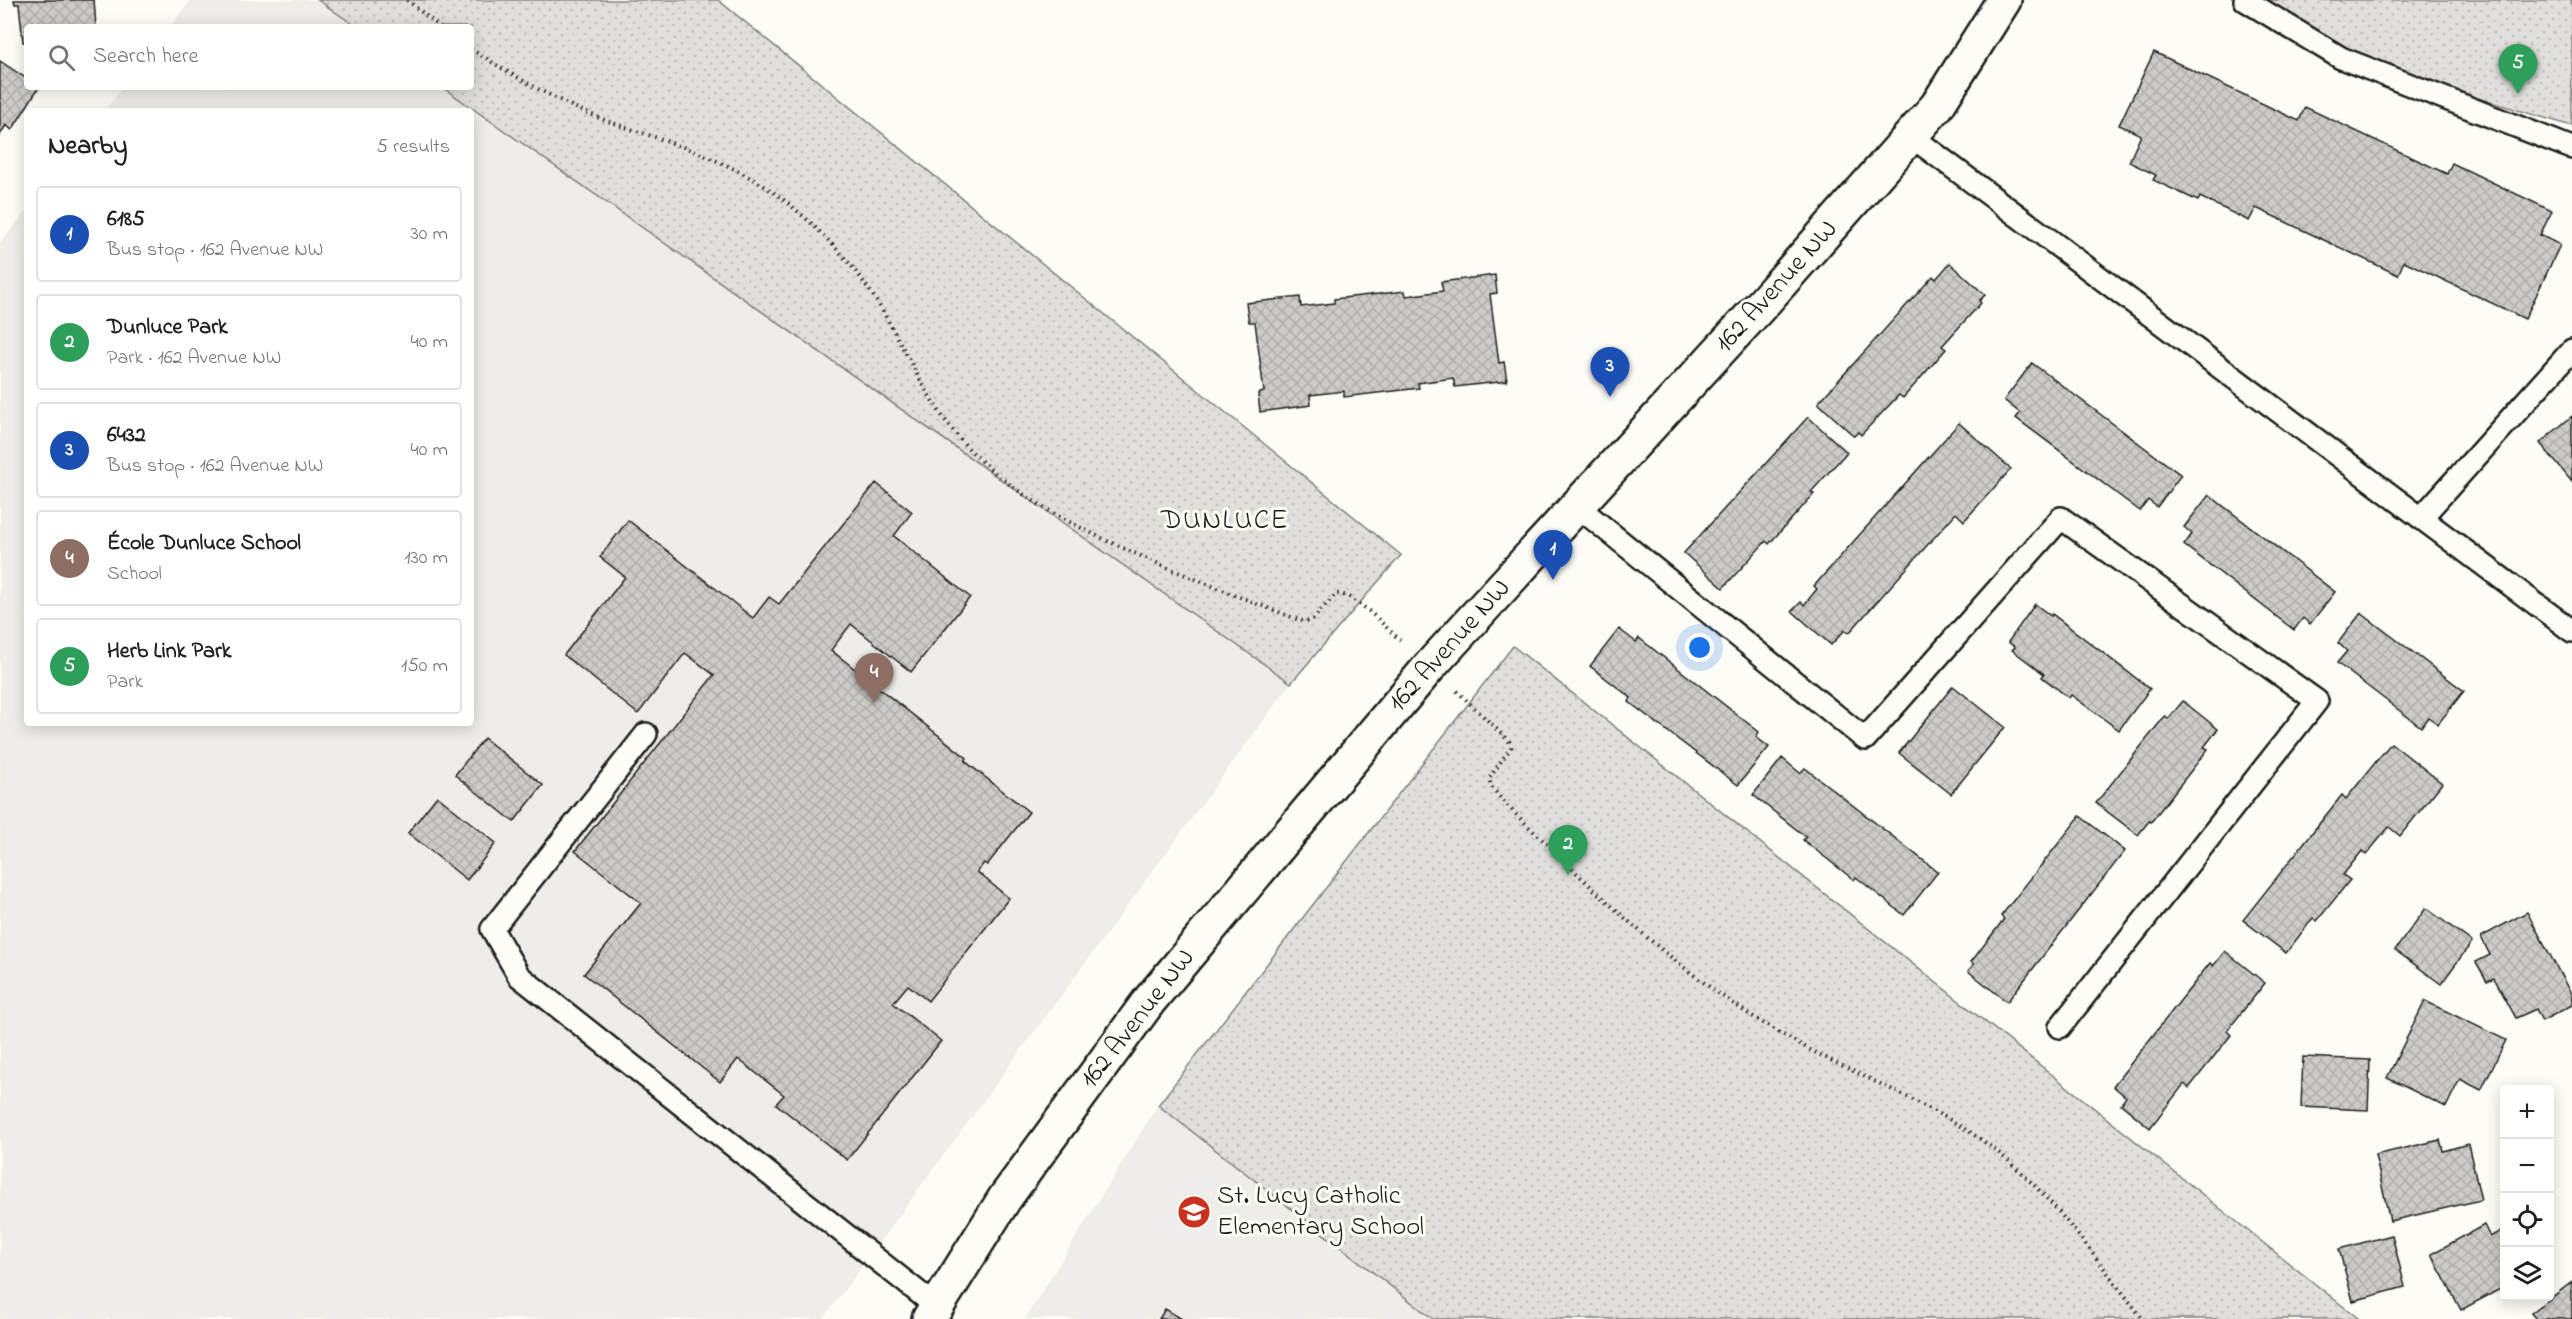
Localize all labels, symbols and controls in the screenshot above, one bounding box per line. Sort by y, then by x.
search box [24,24,474,90]
icon: search [45,41,78,74]
text: Search here [93,41,198,73]
pin: 5 [2498,44,2538,94]
text: Nearby [48,128,127,166]
text: 5 results [377,133,450,162]
text: 6185 [107,204,145,236]
street label: 162 Avenue NW [1707,212,1847,362]
text: 1 [66,220,73,249]
text: 30 m [411,220,448,249]
text: Bus stop · 162 Avenue NW [107,236,323,265]
text: Dunluce Park [107,312,228,344]
text: 2 [65,328,74,357]
text: 40 m [411,328,448,357]
text: Park · 162 Avenue NW [107,344,281,373]
pin: 3 [1590,348,1630,397]
text: 6432 [107,420,146,452]
text: 3 [65,436,74,465]
text: 40 m [411,436,448,465]
text: Bus stop · 162 Avenue NW [107,452,323,481]
district label: DUNLUCE [1160,501,1289,542]
text: École Dunluce School [107,528,301,560]
pin: 1 [1534,530,1572,580]
text: 4 [65,544,74,573]
text: 130 m [404,544,448,573]
text: School [107,560,162,589]
street label: 162 Avenue NW [1380,571,1520,721]
your location [1685,633,1714,662]
text: Herb Link Park [107,636,231,668]
text: 5 [64,652,75,681]
text: 150 m [401,652,448,681]
pin: 4 [854,654,894,703]
text: Park [107,668,143,697]
pin: 2 [1548,826,1588,875]
street label: 162 Avenue NW [1071,941,1205,1097]
map controls [2500,1085,2554,1301]
button: + [2500,1085,2554,1139]
button: − [2500,1139,2554,1193]
place label: St. Lucy Catholic Elementary School [1217,1177,1424,1247]
button: locate [2500,1193,2554,1247]
school or university icon: St. Lucy Catholic Elementary School [1176,1194,1212,1230]
button: layers [2500,1247,2554,1301]

